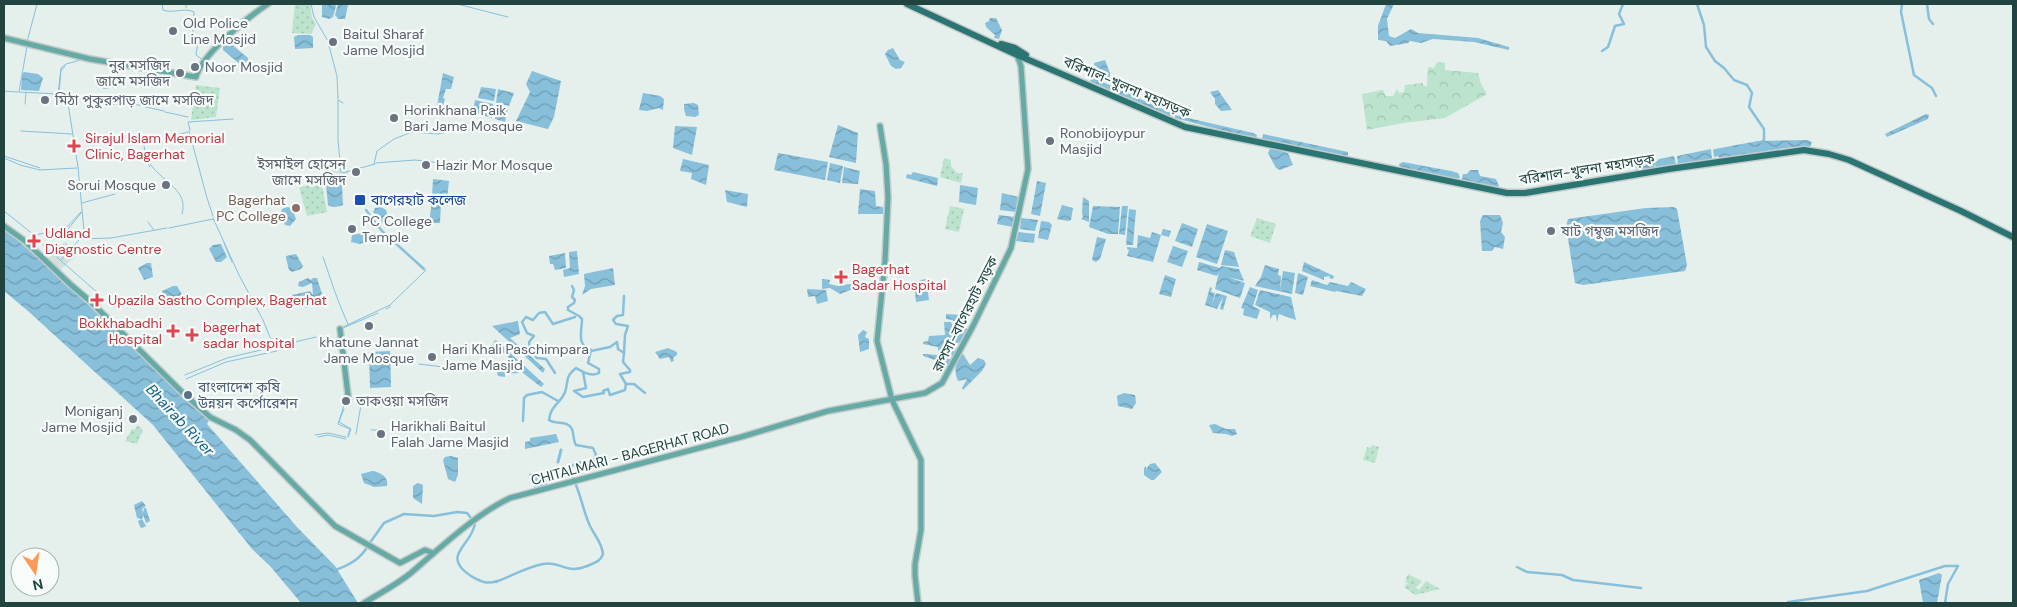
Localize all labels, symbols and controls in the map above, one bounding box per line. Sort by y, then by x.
place label: Old Police Line Mosjid [183,14,256,48]
marker: Old Police Line Mosjid [167,25,179,37]
place label: Baitul Sharaf Jame Mosjid [343,25,424,59]
marker: Baitul Sharaf Jame Mosjid [327,36,339,48]
street label: বরিশাল-খুলনা মহাসড়ক [1060,52,1194,122]
place label: নুর মসজিদ জামে মসজিদ [95,56,170,90]
place label: Noor Mosjid [205,58,283,76]
marker: Noor Mosjid [189,61,201,73]
marker: নুর মসজিদ জামে মসজিদ [174,67,186,79]
place label: মিঠা পুকুরপাড় জামে মসজিদ [54,91,214,109]
marker: মিঠা পুকুরপাড় জামে মসজিদ [39,94,51,106]
place label: Horinkhana Paik Bari Jame Mosque [404,101,523,135]
marker: Horinkhana Paik Bari Jame Mosque [388,112,400,124]
place label: Ronobijoypur Masjid [1060,124,1146,158]
place label: Sirajul Islam Memorial Clinic, Bagerhat [85,129,225,163]
marker: Ronobijoypur Masjid [1044,135,1056,147]
marker: Sirajul Islam Memorial Clinic, Bagerhat [67,139,81,153]
street label: বরিশাল-খুলনা মহাসড়ক [1517,149,1657,189]
place label: ইসমাইল হোসেন জামে মসজিদ [257,155,347,189]
place label: Hazir Mor Mosque [436,156,553,174]
marker: Hazir Mor Mosque [420,159,432,171]
marker: ইসমাইল হোসেন জামে মসজিদ [350,166,362,178]
place label: Sorui Mosque [67,176,156,194]
marker: Sorui Mosque [160,179,172,191]
place label: Bagerhat PC College [216,191,286,225]
place label: বাগেরহাট কলেজ [370,191,467,209]
marker: বাগেরহাট কলেজ [353,193,367,207]
marker: Bagerhat PC College [290,202,302,214]
place label: PC College Temple [362,212,432,246]
place label: ষাট গম্বুজ মসজিদ [1560,222,1659,240]
marker: PC College Temple [346,223,358,235]
place label: Udland Diagnostic Centre [45,224,161,258]
marker: ষাট গম্বুজ মসজিদ [1545,225,1557,237]
marker: Udland Diagnostic Centre [27,234,41,248]
street label: রূপসা-বাগেরহাট সড়ক [928,253,1002,376]
place label: Bagerhat Sadar Hospital [852,260,946,294]
marker: Bagerhat Sadar Hospital [834,270,848,284]
place label: Upazila Sastho Complex, Bagerhat [108,291,327,309]
marker: Upazila Sastho Complex, Bagerhat [90,293,104,307]
place label: Bokkhabadhi Hospital [79,314,162,348]
place label: bagerhat sadar hospital [203,318,295,352]
marker: khatune Jannat Jame Mosque [363,320,375,332]
marker: Bokkhabadhi Hospital [166,324,180,338]
marker: bagerhat sadar hospital [185,328,199,342]
place label: khatune Jannat Jame Mosque [319,333,419,367]
place label: Hari Khali Paschimpara Jame Masjid [442,340,589,374]
marker: Hari Khali Paschimpara Jame Masjid [426,351,438,363]
place label: বাংলাদেশ কৃষি উন্নয়ন কর্পোরেশন [197,378,298,412]
water label: Bhairab River [141,380,219,461]
marker: বাংলাদেশ কৃষি উন্নয়ন কর্পোরেশন [182,389,194,401]
place label: তাকওয়া মসজিদ [355,392,449,410]
marker: তাকওয়া মসজিদ [340,395,352,407]
place label: Moniganj Jame Mosjid [42,402,123,436]
marker: Moniganj Jame Mosjid [127,413,139,425]
place label: Harikhali Baitul Falah Jame Masjid [391,417,509,451]
street label: CHITALMARI - BAGERHAT ROAD [529,419,731,489]
marker: Harikhali Baitul Falah Jame Masjid [375,428,387,440]
north arrow [10,547,60,597]
text: N [31,575,45,595]

